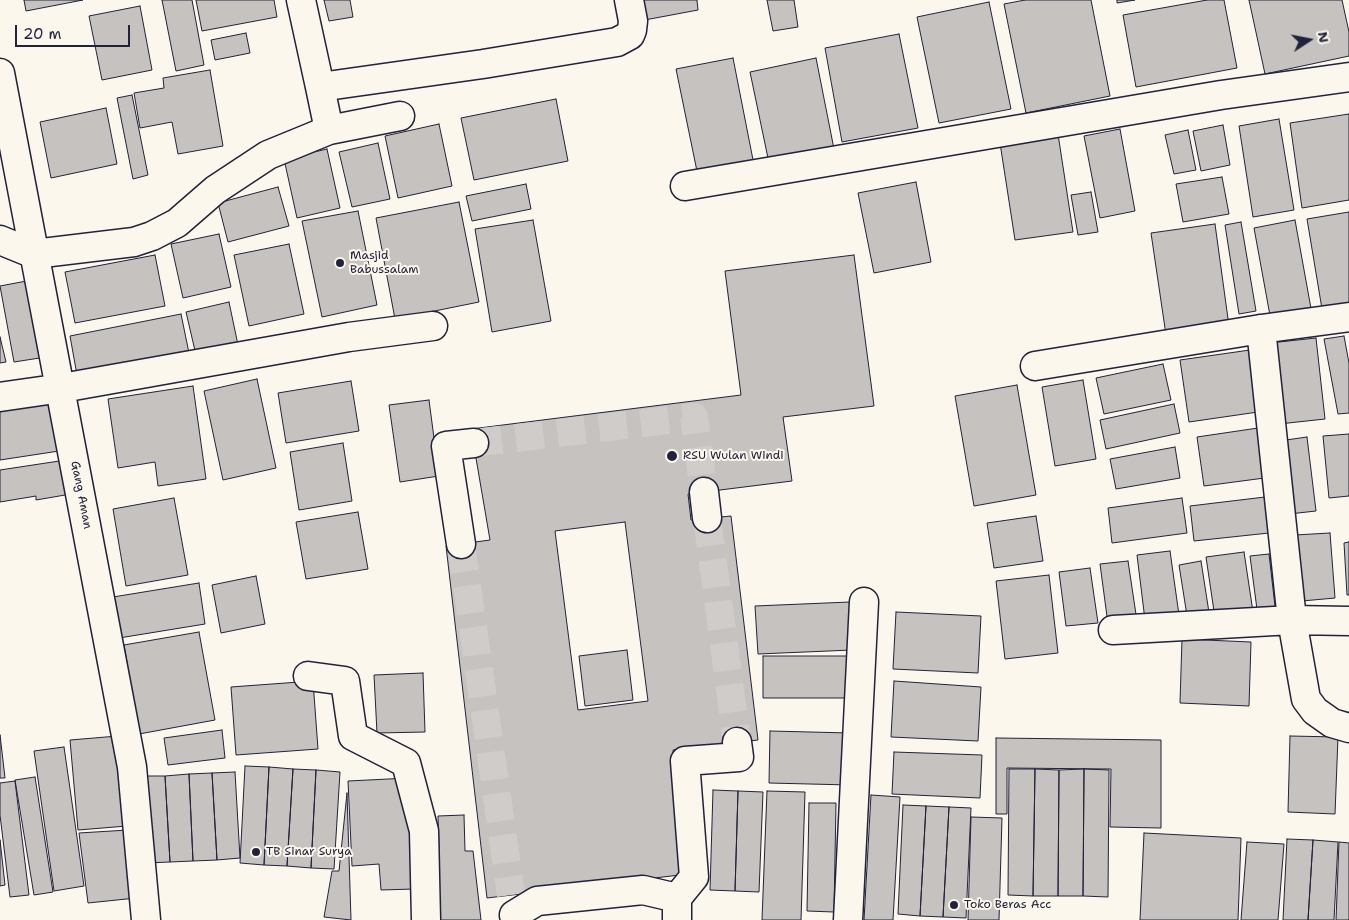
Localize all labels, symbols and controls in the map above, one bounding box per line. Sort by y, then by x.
scale bar [18,15,132,47]
north arrow [1284,15,1334,65]
text: 20 m [23,24,62,44]
text: N [1314,30,1334,44]
place label: Masjid Babussalam [350,249,419,277]
marker: Masjid Babussalam [334,257,346,269]
marker: RSU Wulan Windi [665,449,679,463]
place label: RSU Wulan Windi [683,449,784,463]
street label: Gang Aman [67,460,95,530]
place label: TB Sinar Surya [266,845,352,859]
marker: TB Sinar Surya [250,846,262,858]
place label: Toko Beras Acc [964,898,1051,912]
marker: Toko Beras Acc [948,899,960,911]

